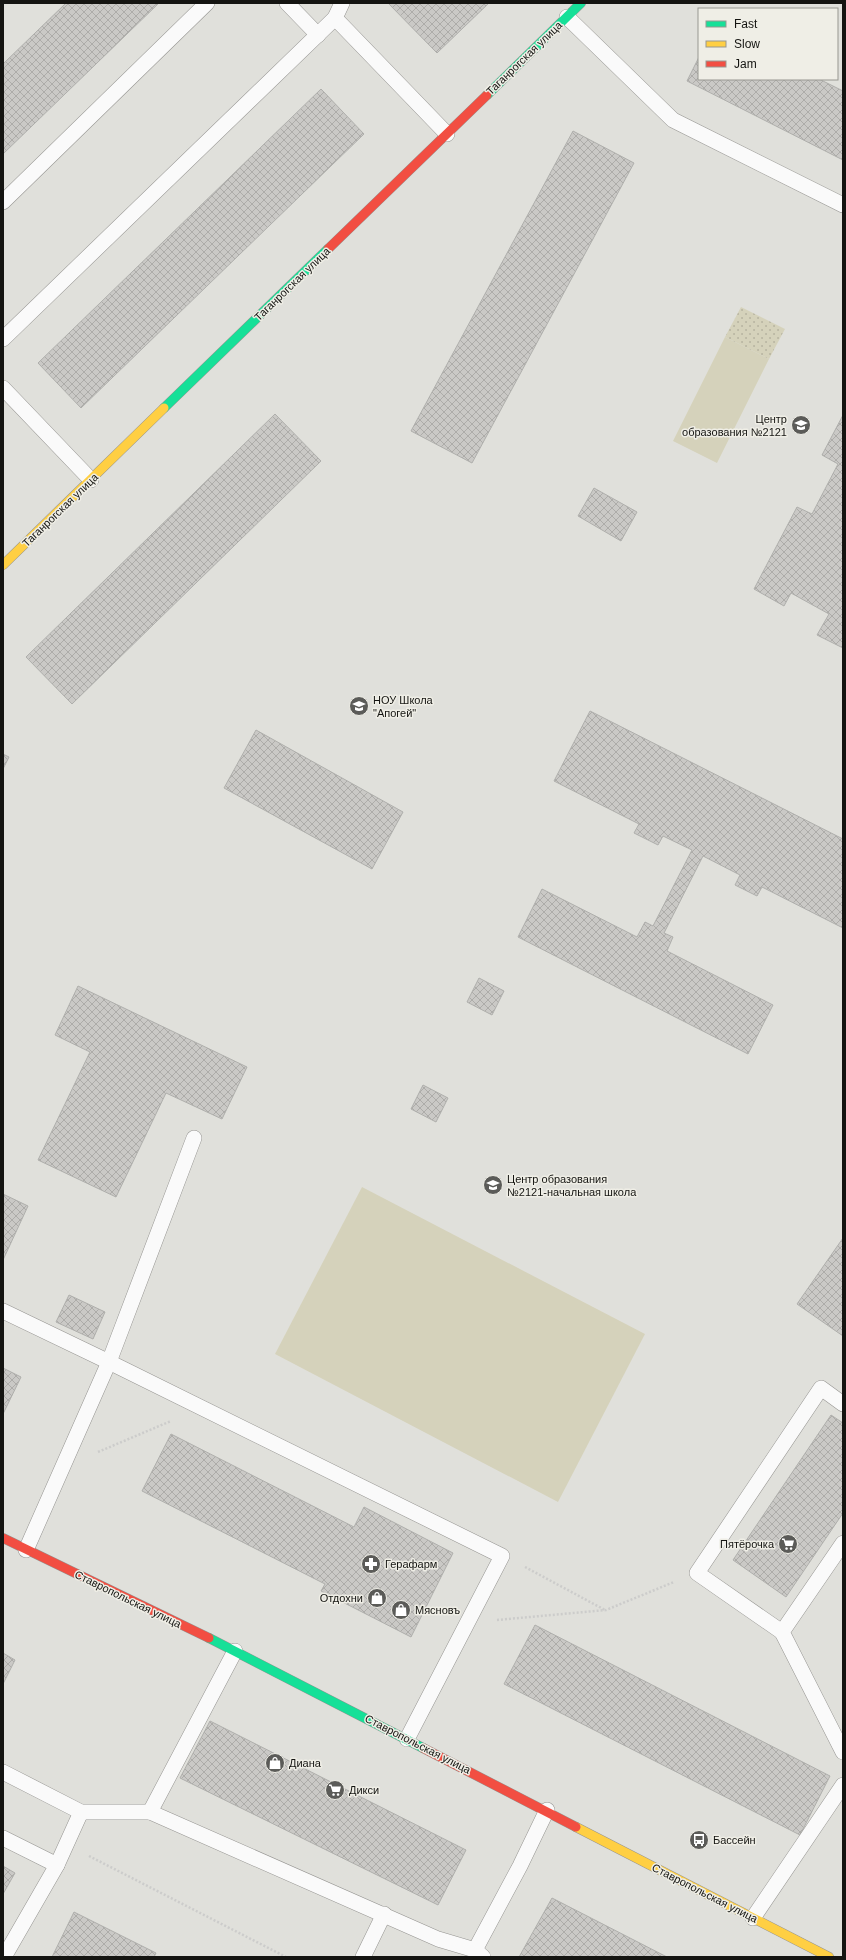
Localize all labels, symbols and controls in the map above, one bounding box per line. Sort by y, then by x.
legend [698,8,838,80]
text: Fast [734,17,758,31]
street label: Таганрогская улица [484,18,565,97]
text: Slow [734,37,760,51]
text: Jam [734,57,757,71]
street label: Таганрогская улица [252,244,333,323]
place label: Центр образования №2121 [682,413,787,438]
school or university icon: Центр образования №2121 [790,414,812,436]
street label: Таганрогская улица [20,470,101,549]
place label: НОУ Школа "Апогей" [373,694,434,719]
school or university icon: НОУ Школа "Апогей" [348,695,370,717]
place label: Центр образования №2121-начальная школа [507,1173,637,1198]
school or university icon: Центр образования №2121-начальная школа [482,1174,504,1196]
supermarket icon: Пятёрочка [777,1533,799,1555]
place label: Пятёрочка [720,1538,775,1550]
pharmacy icon: Герафарм [360,1553,382,1575]
place label: Герафарм [385,1558,437,1570]
street label: Ставропольская улица [73,1568,184,1630]
shop icon: Отдохни [366,1587,388,1609]
place label: Отдохни [320,1592,363,1604]
shop icon: Мясновъ [390,1599,412,1621]
place label: Мясновъ [415,1604,460,1616]
street label: Ставропольская улица [363,1712,474,1776]
shop icon: Диана [264,1752,286,1774]
place label: Диана [289,1757,322,1769]
supermarket icon: Дикси [324,1779,346,1801]
place label: Дикси [349,1784,379,1796]
bus stop icon: Бассейн [688,1829,710,1851]
place label: Бассейн [713,1834,756,1846]
street label: Ставропольская улица [650,1861,761,1925]

